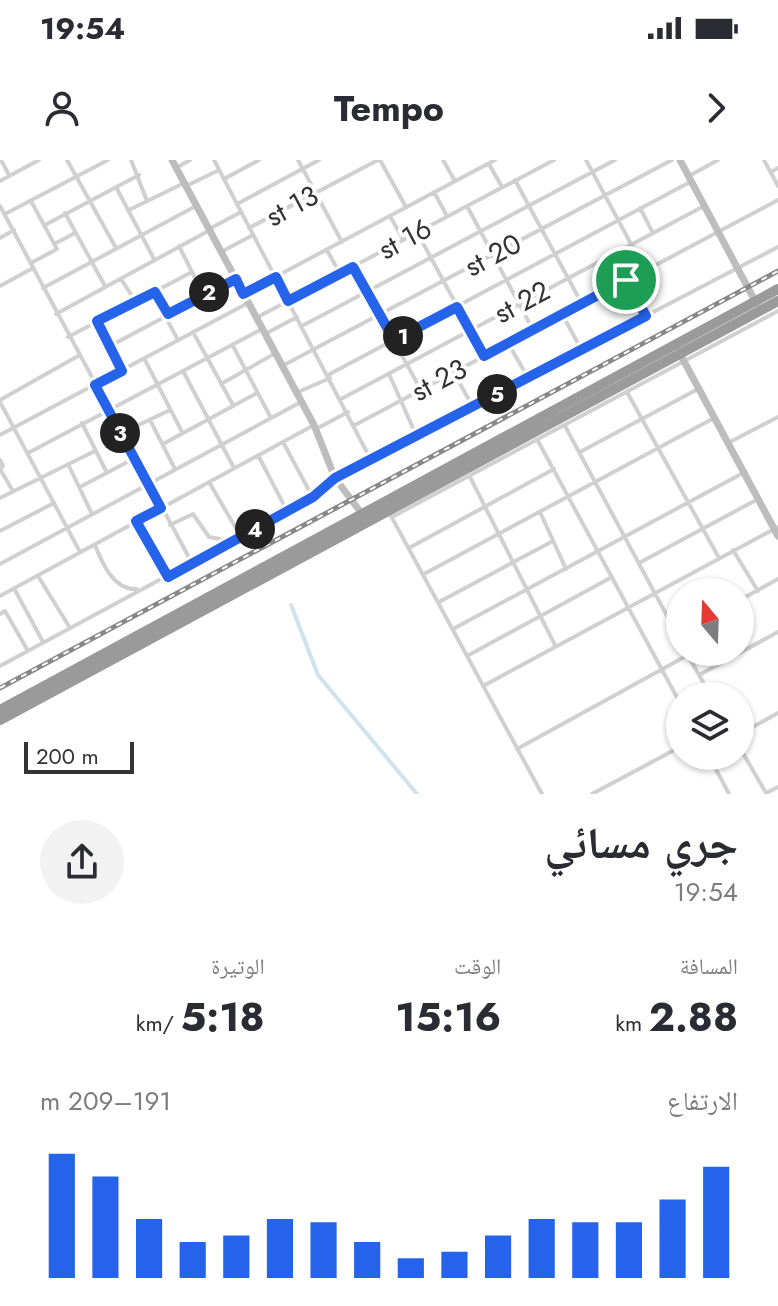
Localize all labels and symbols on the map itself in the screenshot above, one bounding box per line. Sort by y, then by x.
street label: st 13 [258,175,326,237]
street label: st 16 [371,208,439,270]
street label: st 20 [457,223,529,287]
pin [592,246,660,314]
street label: st 22 [487,270,557,334]
pin: 2 [189,272,229,312]
pin: 1 [383,316,423,356]
street label: st 23 [404,348,474,412]
pin: 5 [477,374,517,414]
pin: 3 [100,413,140,453]
pin: 4 [235,509,275,549]
north arrow [666,578,754,666]
scale bar [24,738,134,774]

